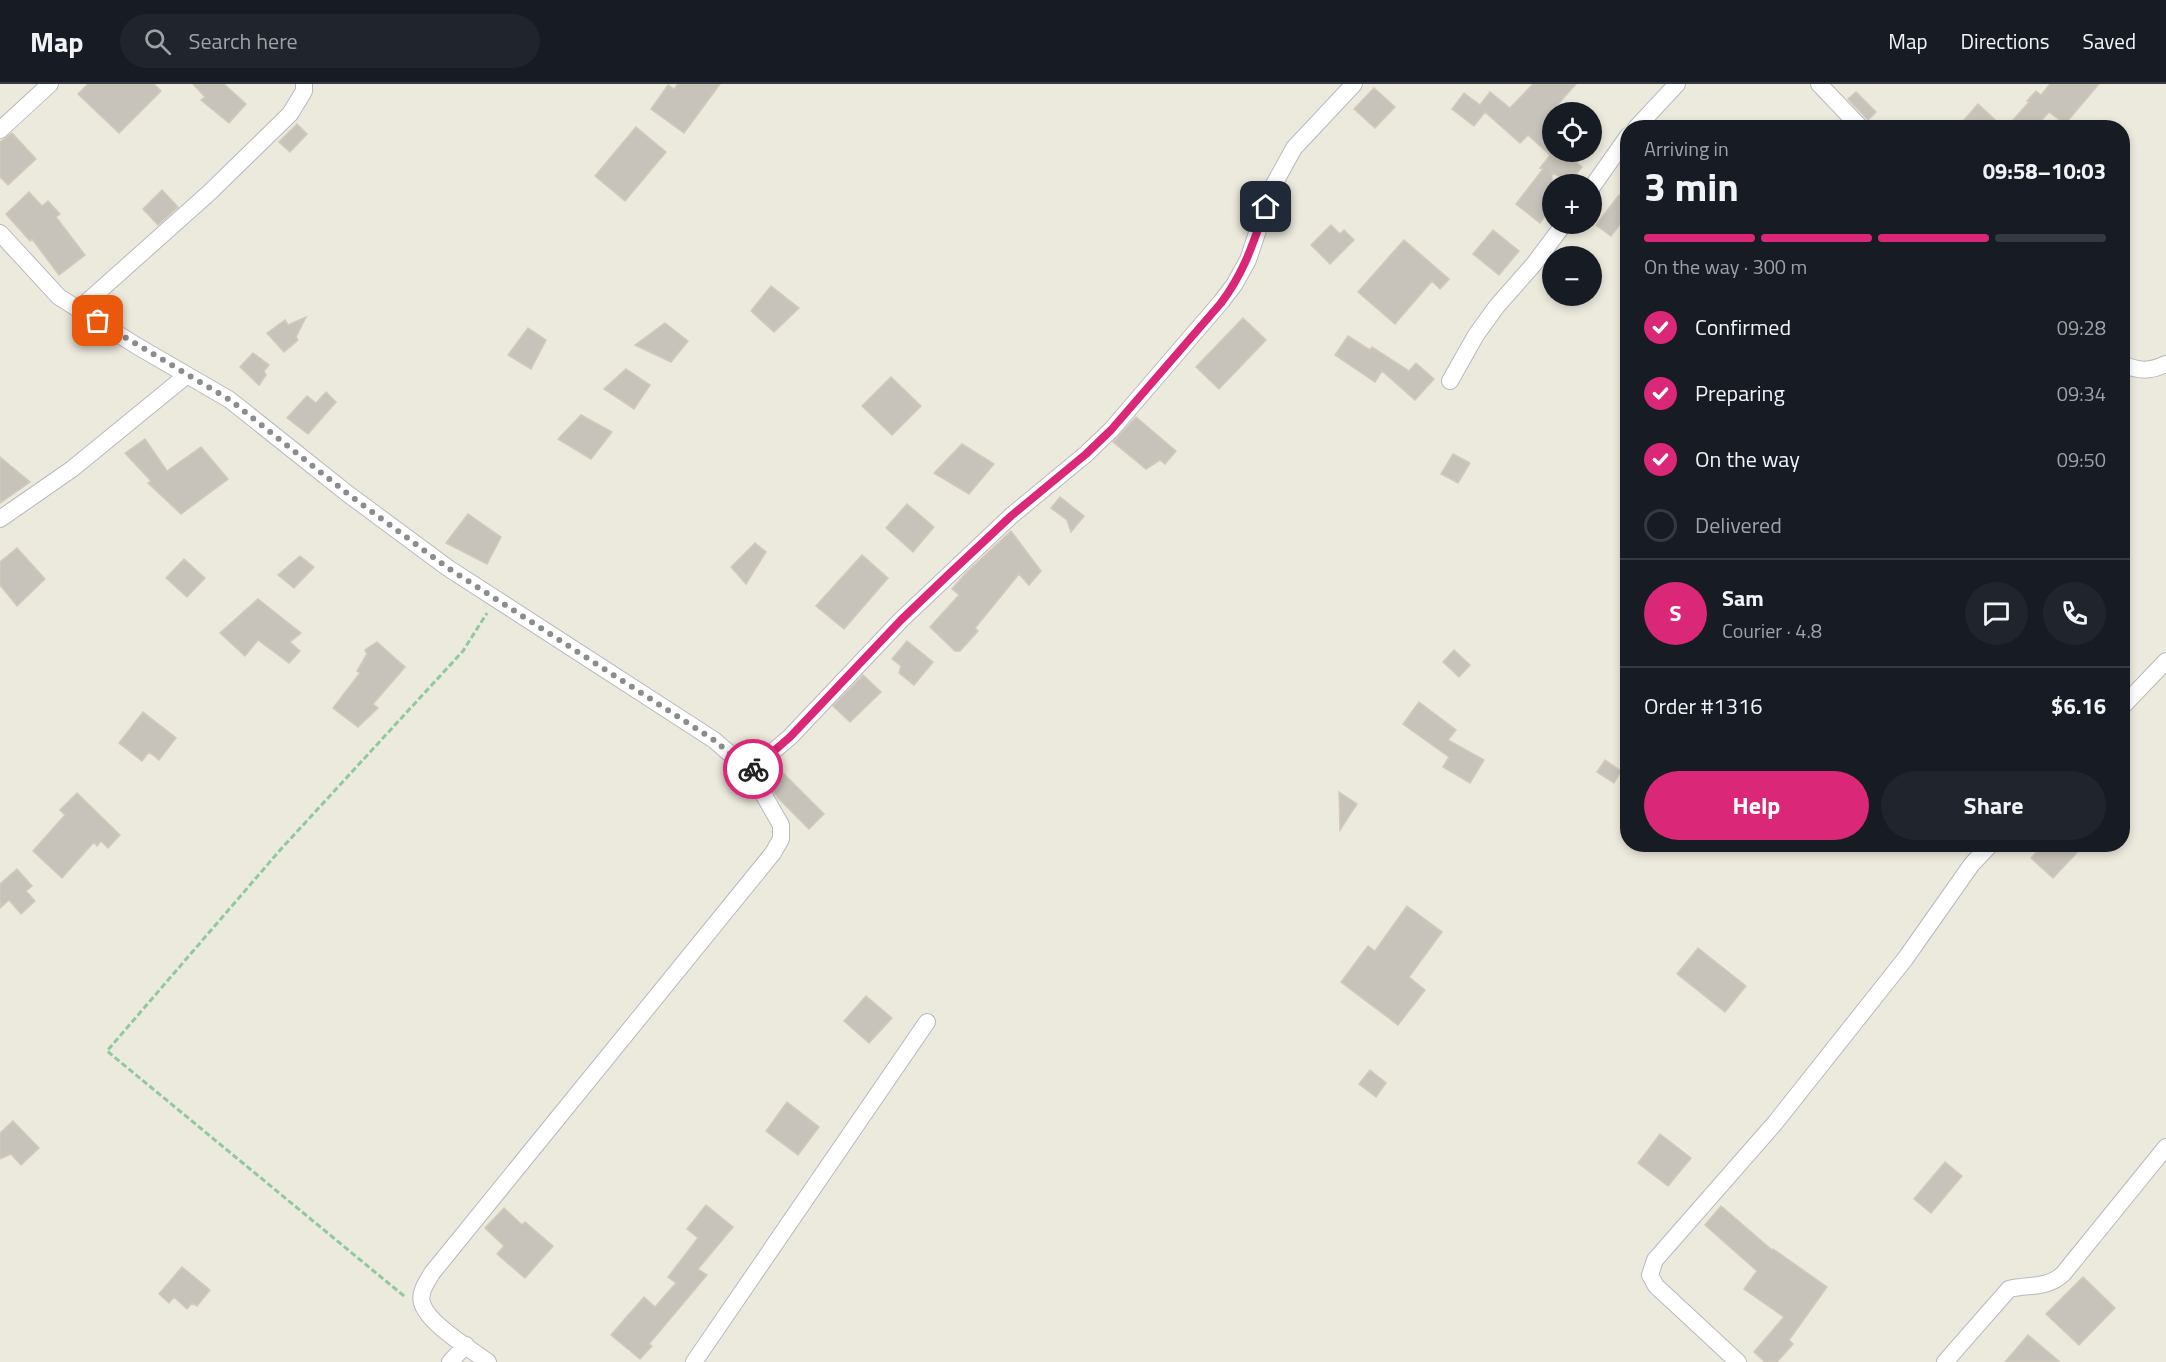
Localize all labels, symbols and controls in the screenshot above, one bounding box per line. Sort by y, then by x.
search box [120,14,540,68]
text: Map [30,20,84,63]
text: Search here [189,24,298,58]
icon: search [141,25,174,58]
text: Map [1888,25,1928,57]
text: Directions [1961,25,2050,57]
text: Saved [2083,25,2136,57]
map controls [1542,102,1602,306]
button: locate [1542,102,1602,162]
text: Arriving in [1644,133,1729,164]
text: 09:58–10:03 [1983,154,2106,188]
text: 3 min [1644,157,1739,216]
button: + [1542,174,1602,234]
pin [1240,181,1291,232]
icon: home [1249,190,1282,223]
button: − [1542,246,1602,306]
text: On the way · 300 m [1644,251,1807,282]
pin [72,295,123,346]
icon: bag [81,304,114,337]
text: Confirmed [1695,310,1791,344]
icon: check [1644,311,1677,344]
text: 09:28 [2057,312,2106,343]
text: Preparing [1695,376,1785,410]
icon: check [1644,377,1677,410]
text: 09:34 [2057,378,2106,409]
text: On the way [1695,442,1800,476]
icon: check [1644,443,1677,476]
text: 09:50 [2057,444,2106,475]
text: Delivered [1695,508,1782,542]
text: Sam [1722,581,1764,615]
button: chat [1965,582,2028,645]
button: phone [2043,582,2106,645]
text: S [1670,596,1681,630]
text: Courier · 4.8 [1722,615,1822,646]
text: Order #1316 [1644,689,1763,723]
text: $6.16 [2051,689,2106,723]
courier [723,739,783,799]
icon: bike [737,753,770,786]
button: Help [1644,771,1869,840]
button: Share [1881,771,2106,840]

